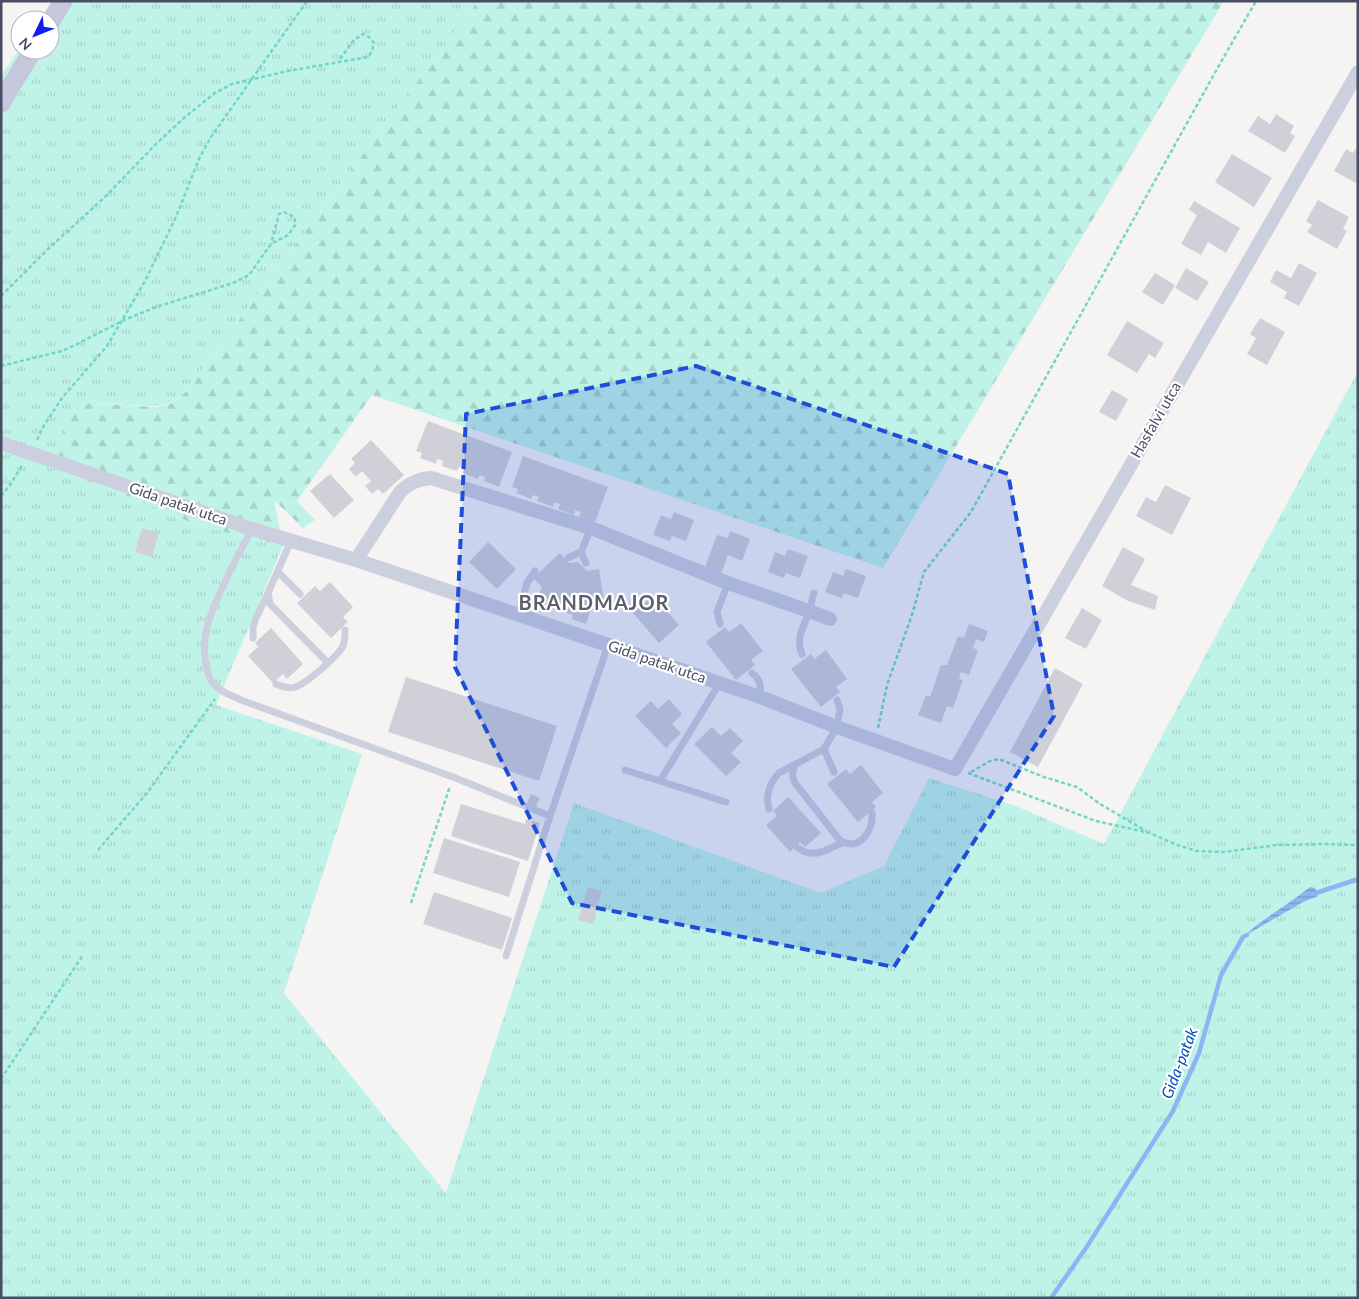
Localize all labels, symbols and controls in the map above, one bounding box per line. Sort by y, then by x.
north arrow [10,10,60,60]
text: N [15,34,35,54]
street label: Hasfalvi utca [1126,378,1184,461]
street label: Gida patak utca [127,478,230,528]
district label: BRANDMAJOR [519,590,669,614]
street label: Gida patak utca [606,636,709,686]
water label: Gida-patak [1156,1024,1201,1101]

